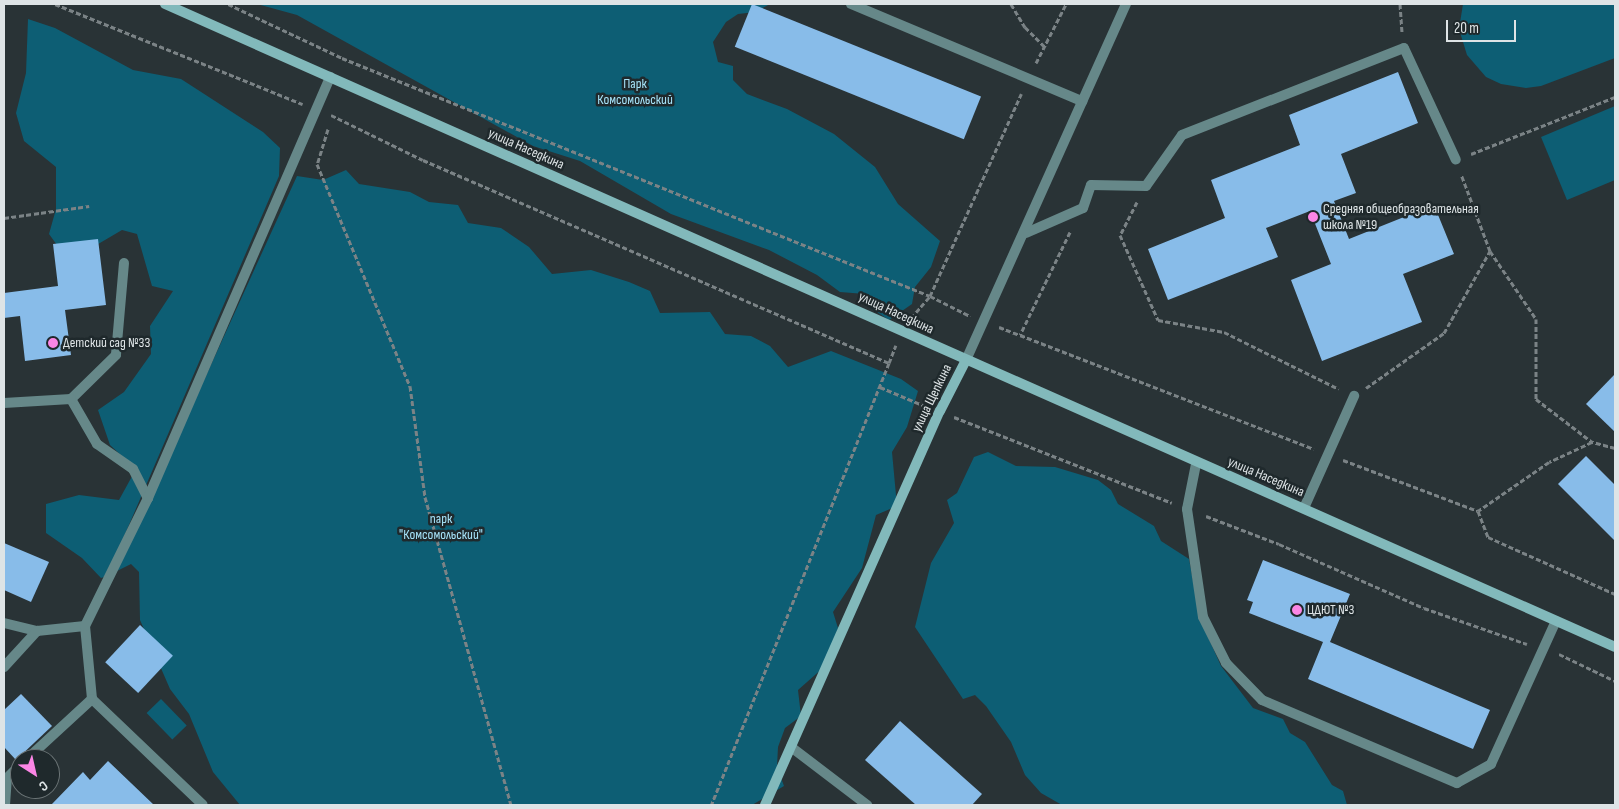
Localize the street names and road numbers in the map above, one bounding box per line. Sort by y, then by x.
street label: улица Наседкина [485,125,567,173]
street label: улица Наседкина [856,288,936,338]
street label: улица Щепкина [908,361,956,435]
street label: улица Наседкина [1225,453,1307,501]

